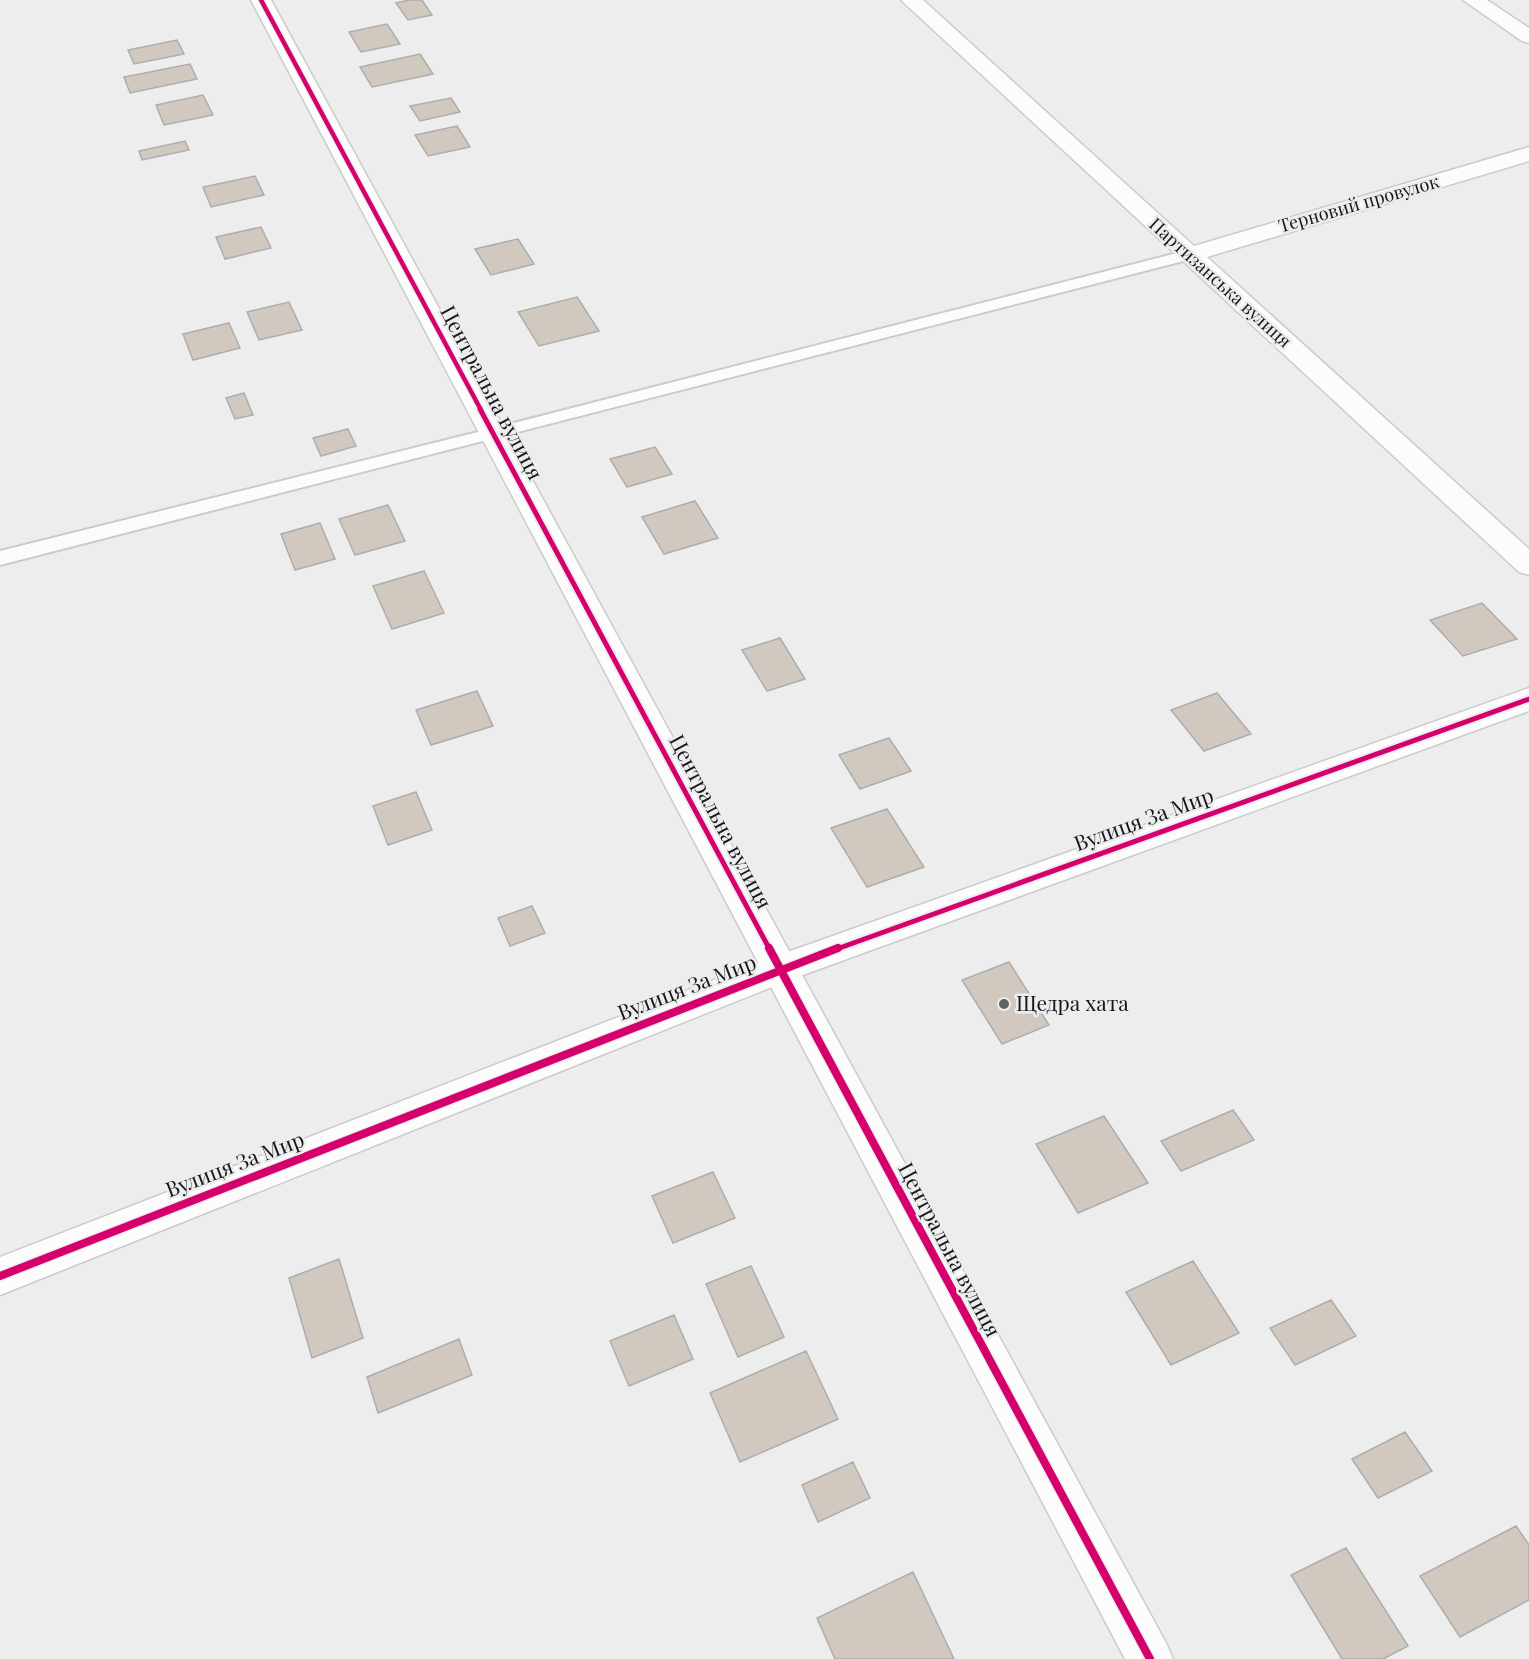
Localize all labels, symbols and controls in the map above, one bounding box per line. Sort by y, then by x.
street label: Терновий провулок [1276,169,1442,237]
street label: Партизанська вулиця [1145,212,1297,353]
street label: Центральна вулиця [435,300,551,484]
street label: Центральна вулиця [664,729,780,913]
street label: Вулиця За Мир [1070,780,1217,856]
street label: Вулиця За Мир [613,947,760,1025]
place label: Щедра хата [1016,988,1129,1016]
marker: Щедра хата [997,997,1011,1011]
street label: Вулиця За Мир [161,1124,308,1202]
street label: Центральна вулиця [893,1157,1009,1341]

